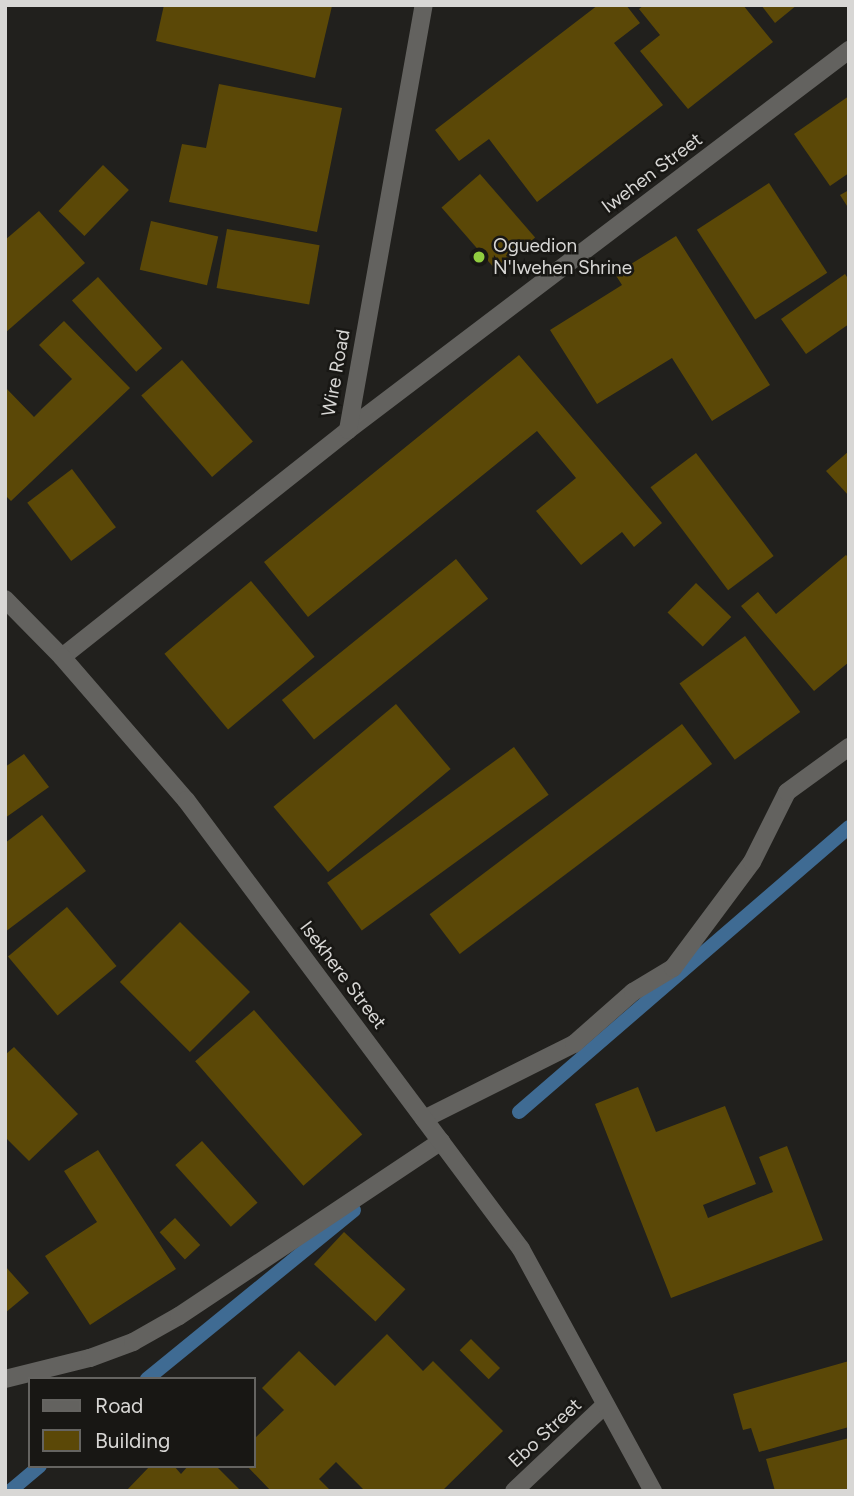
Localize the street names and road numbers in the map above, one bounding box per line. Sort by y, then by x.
street label: Iwehen Street [597,128,707,218]
street label: Wire Road [317,328,355,418]
street label: Isekhere Street [295,917,391,1033]
street label: Ebo Street [504,1394,586,1472]

